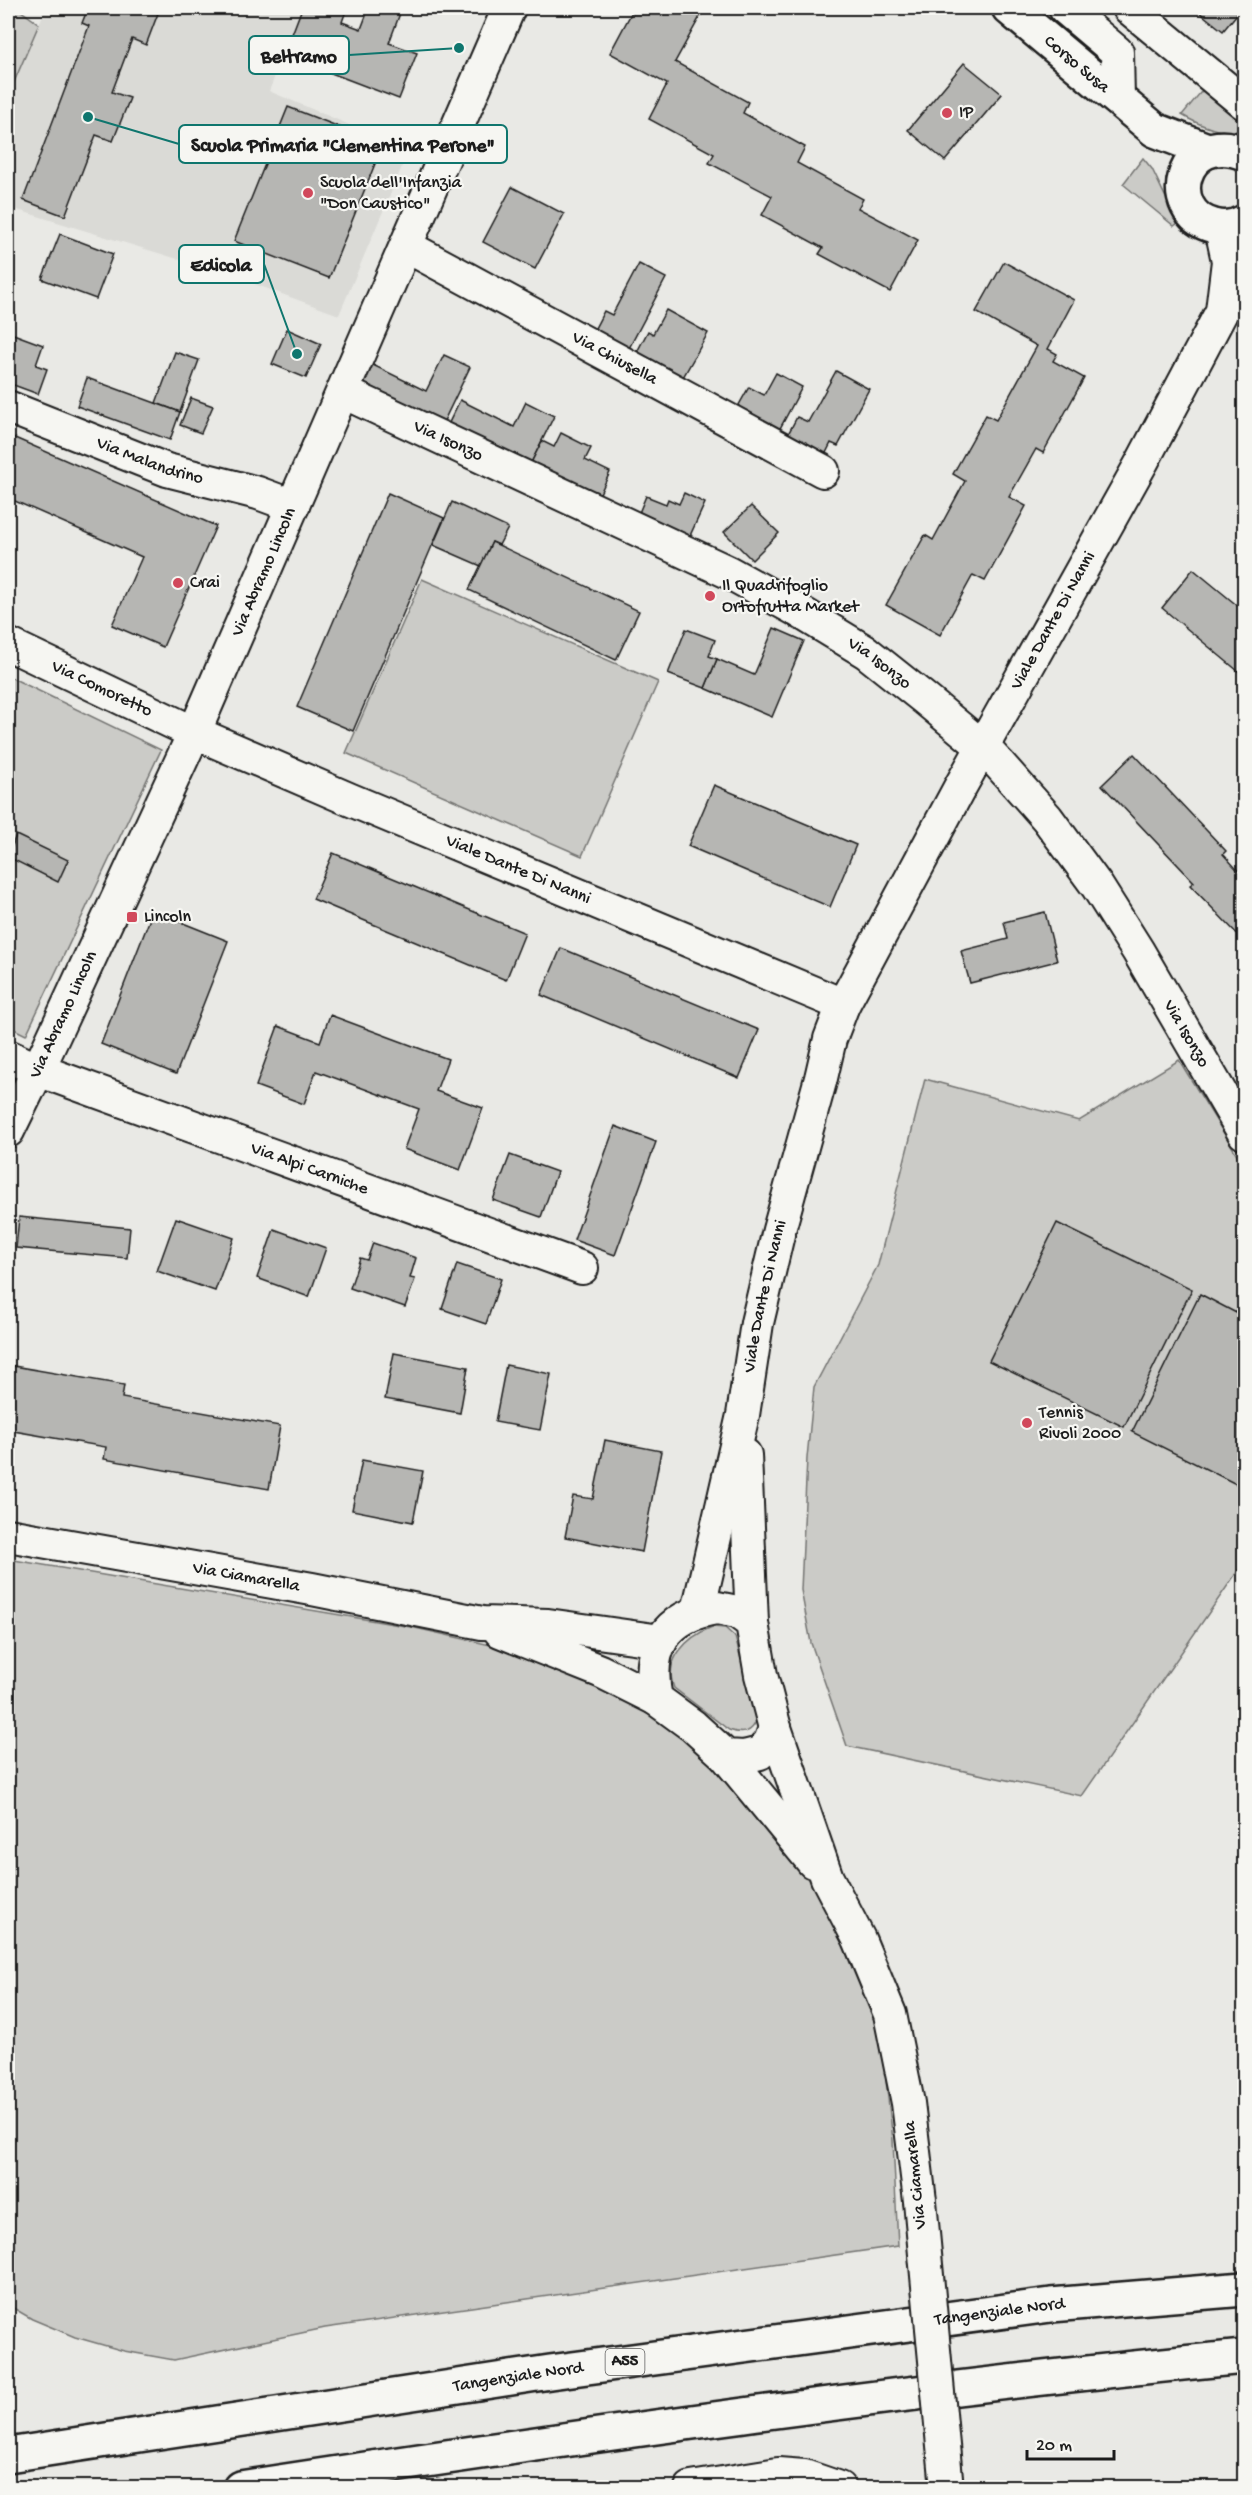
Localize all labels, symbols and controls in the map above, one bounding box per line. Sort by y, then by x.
street label: Corso Susa [1039,31,1114,99]
callout: Beltramo [249,36,349,74]
text: Beltramo [260,47,338,70]
place label: IP [959,103,974,124]
marker: IP [940,106,954,120]
callout: Scuola Primaria "Clementina Perone" [179,125,507,163]
text: Scuola Primaria "Clementina Perone" [191,136,495,159]
place label: Scuola dell'Infanzia "Don Caustico" [320,173,463,215]
marker: Scuola dell'Infanzia "Don Caustico" [301,186,315,200]
callout: Edicola [179,245,264,283]
text: Edicola [190,256,252,279]
street label: Via Chiusella [567,327,662,391]
street label: Via Isonzo [409,415,486,466]
street label: Via Malandrino [92,432,205,489]
street label: Via Abramo Lincoln [227,504,301,640]
street label: Viale Dante Di Nanni [1006,548,1100,694]
place label: Crai [190,573,220,594]
marker: Crai [171,576,185,590]
place label: Il Quadrifoglio Ortofrutta Market [722,576,860,618]
marker: Il Quadrifoglio Ortofrutta Market [703,589,717,603]
street label: Via Isonzo [843,632,915,694]
street label: Via Comoretto [47,655,156,722]
street label: Viale Dante Di Nanni [442,830,594,909]
place label: Lincoln [144,907,191,928]
marker: Lincoln [125,910,139,924]
street label: Via Abramo Lincoln [25,947,102,1083]
street label: Via Isonzo [1158,996,1214,1071]
street label: Via Alpi Carniche [247,1137,372,1200]
street label: Viale Dante Di Nanni [739,1218,792,1375]
place label: Tennis Rivoli 2000 [1038,1403,1121,1445]
marker: Tennis Rivoli 2000 [1020,1416,1034,1430]
street label: Via Ciamarella [190,1557,302,1597]
street label: Via Ciamarella [900,2119,932,2231]
street label: Tangenziale Nord [932,2293,1067,2331]
road number: A55 [606,2349,644,2375]
street label: Tangenziale Nord [451,2357,586,2397]
scale bar [1027,2423,1114,2461]
text: 20 m [1036,2436,1072,2457]

